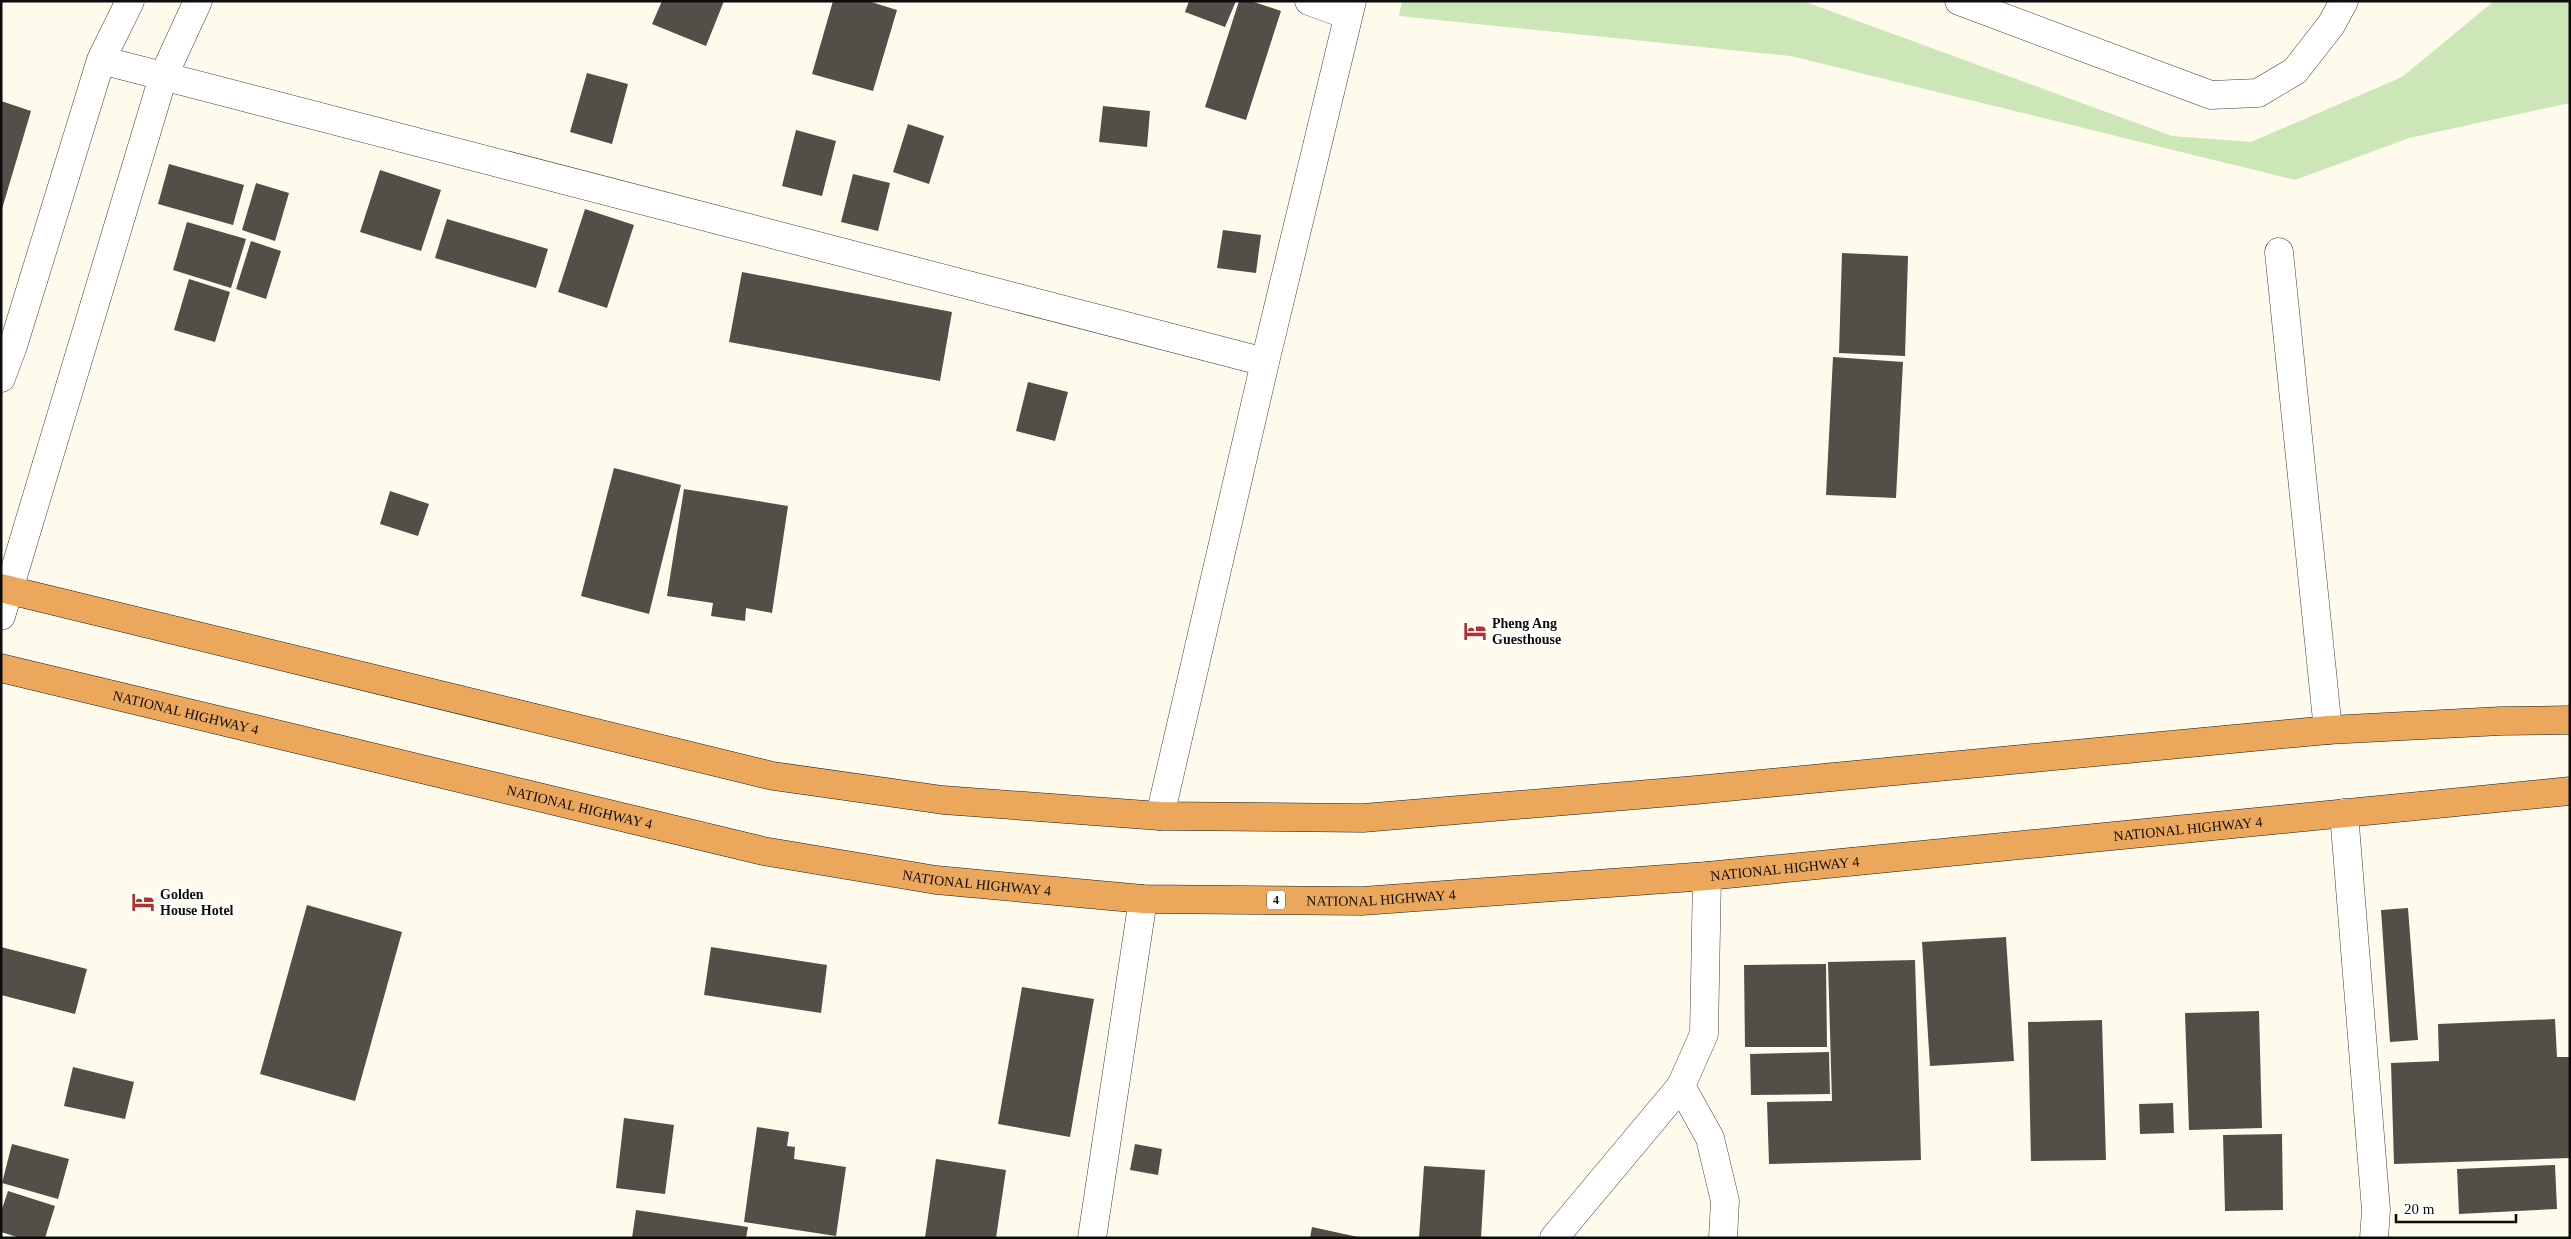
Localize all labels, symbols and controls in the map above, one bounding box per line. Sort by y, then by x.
place label: Pheng Ang Guesthouse [1492,616,1561,647]
hotel icon: Pheng Ang Guesthouse [1462,618,1488,644]
street label: NATIONAL HIGHWAY 4 [111,688,260,737]
street label: NATIONAL HIGHWAY 4 [505,782,654,832]
street label: NATIONAL HIGHWAY 4 [2113,814,2263,843]
street label: NATIONAL HIGHWAY 4 [1710,854,1860,883]
street label: NATIONAL HIGHWAY 4 [901,867,1052,898]
place label: Golden House Hotel [160,887,234,918]
street label: NATIONAL HIGHWAY 4 [1306,887,1456,909]
hotel icon: Golden House Hotel [130,889,156,915]
road number: 4 [1267,890,1285,910]
scale bar [2396,1192,2516,1224]
text: 20 m [2404,1201,2435,1217]

